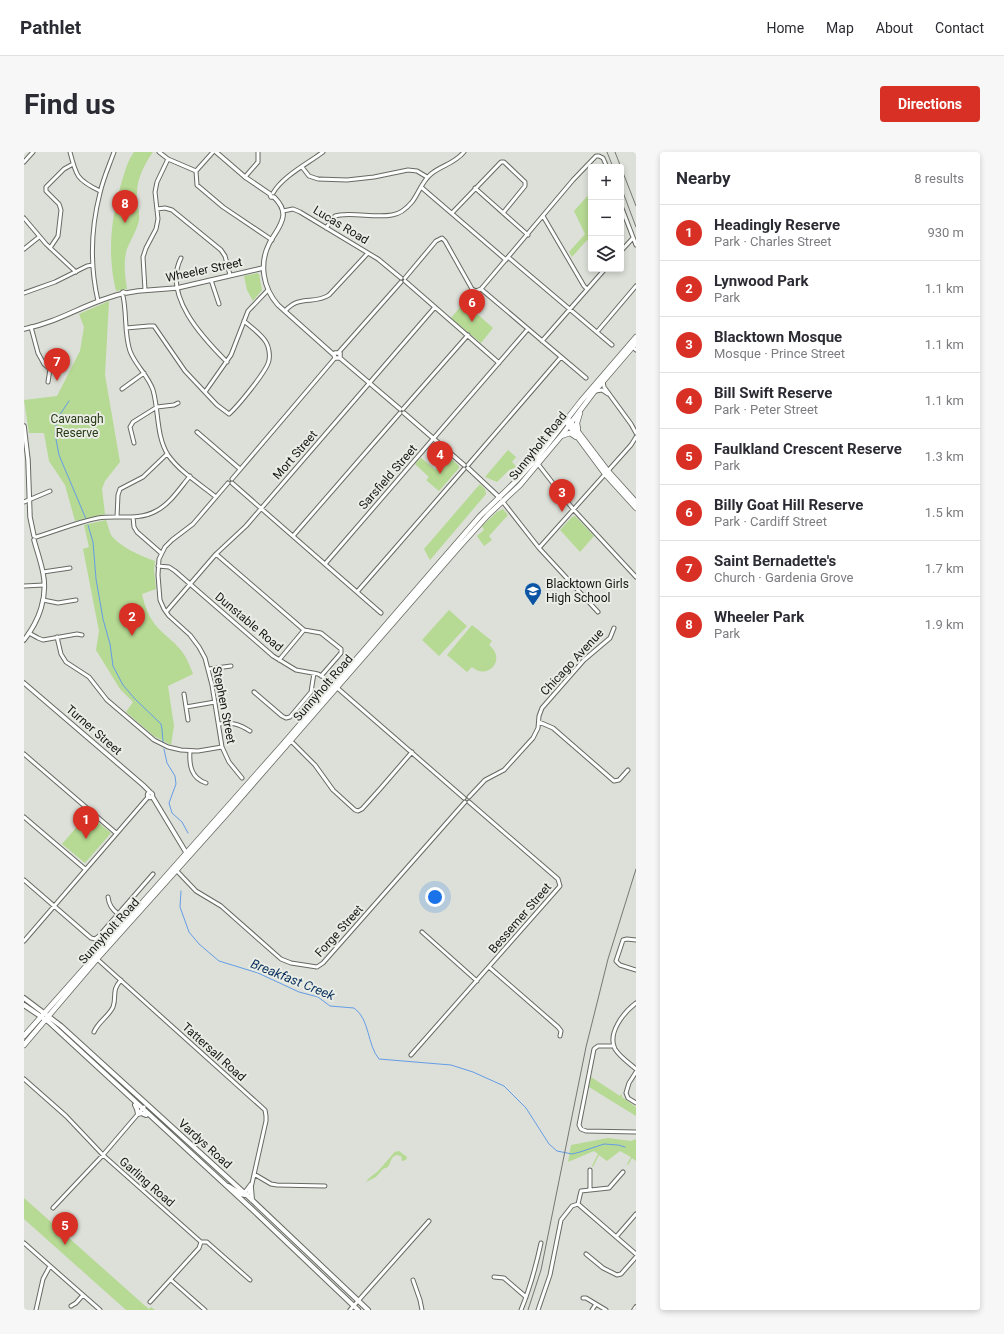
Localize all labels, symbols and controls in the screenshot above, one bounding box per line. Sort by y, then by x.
text: Pathlet [20,16,81,39]
text: Home [766,20,804,36]
text: Map [826,20,854,36]
text: About [876,20,913,36]
text: Contact [935,20,984,36]
button: Directions [880,86,980,122]
text: Find us [24,88,115,121]
map controls [588,164,624,272]
button: + [588,164,624,200]
text: Nearby [676,168,731,188]
text: 8 results [914,171,964,186]
pin: 8 [112,190,138,223]
button: − [588,200,624,236]
street label: Lucas Road [311,203,371,247]
text: Headingly Reserve [714,216,840,234]
text: 1 [685,225,693,240]
text: 930 m [927,225,964,240]
text: Park · Charles Street [714,234,831,249]
button: layers [588,236,624,272]
street label: Wheeler Street [164,255,244,285]
text: Lynwood Park [714,272,808,290]
text: 2 [685,281,693,296]
text: 1.1 km [925,281,964,296]
pin: 6 [459,289,485,322]
text: Park [714,290,740,305]
text: Blacktown Mosque [714,328,842,346]
text: 3 [685,337,693,352]
text: 1.1 km [925,337,964,352]
text: Mosque · Prince Street [714,346,845,361]
pin: 7 [44,348,70,381]
text: Bill Swift Reserve [714,384,832,402]
text: 4 [685,393,693,408]
text: 1.1 km [925,393,964,408]
text: Park · Peter Street [714,402,818,417]
street label: Sunnyholt Road [506,409,570,483]
park label: Cavanagh Reserve [50,412,104,440]
street label: Mort Street [270,428,320,482]
text: Faulkland Crescent Reserve [714,440,902,458]
pin: 4 [427,441,453,474]
street label: Sarsfield Street [356,442,420,512]
text: 5 [685,449,693,464]
text: 1.3 km [925,449,964,464]
text: Park [714,458,740,473]
pin: 3 [549,479,575,512]
text: Billy Goat Hill Reserve [714,496,863,514]
text: 6 [685,505,693,520]
text: 1.5 km [925,505,964,520]
text: Park · Cardiff Street [714,514,827,529]
text: Saint Bernadette's [714,552,836,570]
text: 7 [685,561,693,576]
text: 1.7 km [925,561,964,576]
text: Church · Gardenia Grove [714,570,854,585]
place label: Blacktown Girls High School [546,577,629,605]
school or university icon: Blacktown Girls High School [523,581,543,606]
street label: Dunstable Road [212,590,286,654]
pin: 2 [119,603,145,636]
text: Wheeler Park [714,608,804,626]
text: 8 [685,617,693,632]
text: 1.9 km [925,617,964,632]
street label: Chicago Avenue [538,626,606,698]
text: Park [714,626,740,641]
street label: Sunnyholt Road [290,652,356,724]
street label: Stephen Street [210,665,238,745]
street label: Turner Street [63,702,125,758]
pin: 1 [73,806,99,839]
street label: Bessemer Street [486,880,554,956]
your location [425,887,445,907]
street label: Sunnyholt Road [76,895,142,967]
street label: Forge Street [312,902,366,960]
water label: Breakfast Creek [249,956,338,1003]
street label: Tattersall Road [179,1020,249,1084]
street label: Vardys Road [175,1116,235,1172]
street label: Garling Road [117,1154,177,1210]
pin: 5 [52,1212,78,1245]

